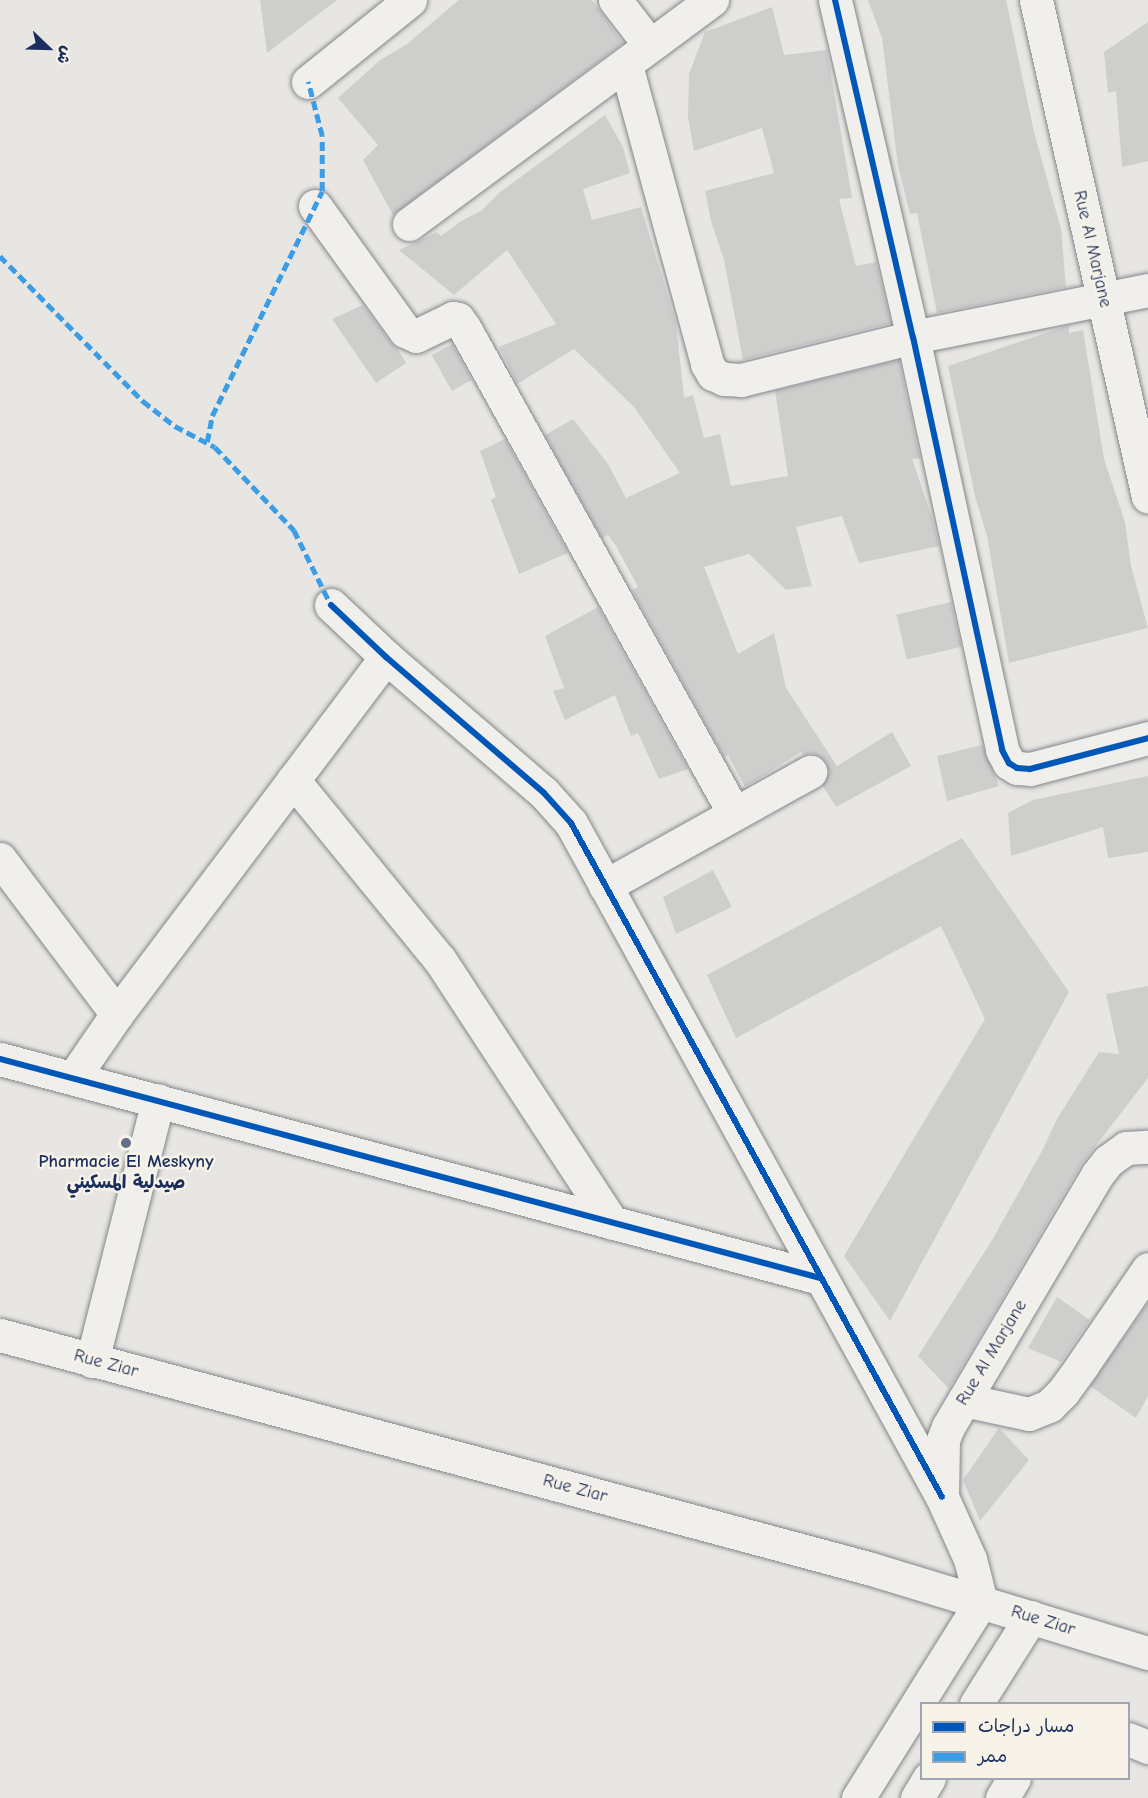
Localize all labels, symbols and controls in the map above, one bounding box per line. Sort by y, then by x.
north arrow [18,18,78,78]
text: ش [53,43,76,67]
street label: Rue Al Marjane [1068,188,1116,310]
marker: Pharmacie El Meskyny صيدلية المسكيني [119,1136,133,1150]
place label: Pharmacie El Meskyny صيدلية المسكيني [39,1152,213,1194]
street label: Rue Al Marjane [952,1296,1032,1410]
street label: Rue Ziar [71,1345,141,1383]
street label: Rue Ziar [540,1470,610,1508]
street label: Rue Ziar [1008,1601,1078,1641]
legend [920,1702,1130,1780]
text: مسار دراجات [978,1716,1074,1737]
text: ممر [978,1746,1007,1767]

